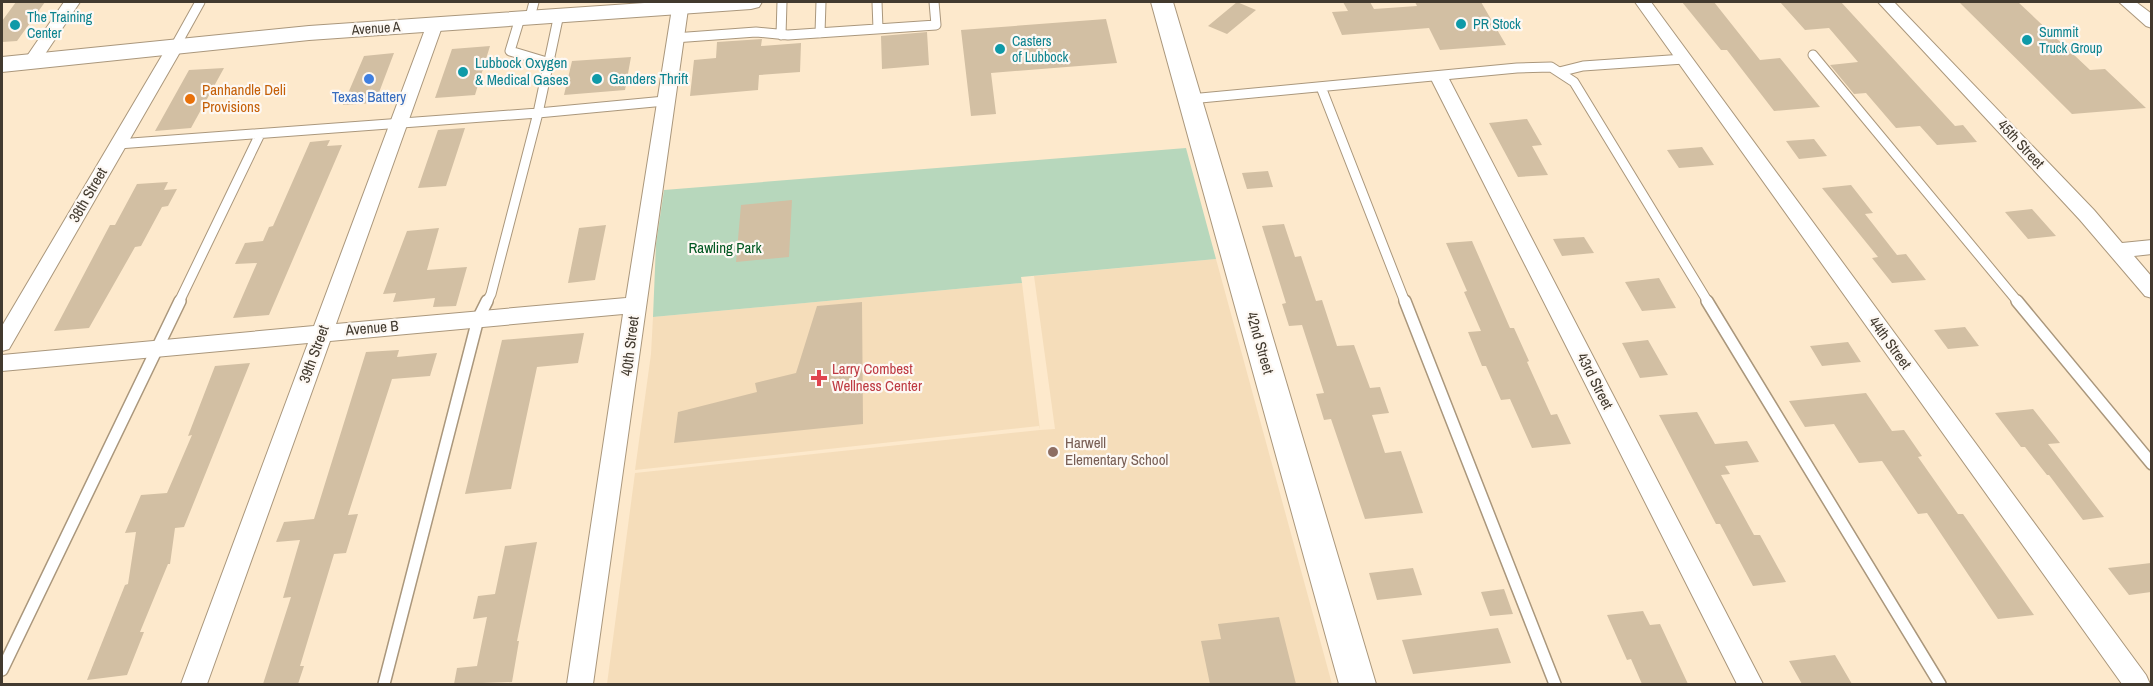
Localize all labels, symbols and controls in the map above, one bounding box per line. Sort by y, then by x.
place label: The Training Center [27,8,93,42]
place label: PR Stock [1473,15,1521,33]
street label: Avenue A [350,17,401,39]
marker: PR Stock [1454,17,1468,31]
marker: The Training Center [8,18,22,32]
place label: Summit Truck Group [2039,23,2102,57]
place label: Casters of Lubbock [1012,32,1068,66]
marker: Summit Truck Group [2020,33,2034,47]
marker: Casters of Lubbock [993,42,1007,56]
place label: Lubbock Oxygen & Medical Gases [475,52,569,90]
marker: Lubbock Oxygen & Medical Gases [456,65,470,79]
place label: Ganders Thrift [609,68,689,89]
marker: Texas Battery [362,72,376,86]
marker: Ganders Thrift [590,72,604,86]
place label: Panhandle Deli Provisions [202,79,286,117]
place label: Texas Battery [332,86,407,107]
marker: Panhandle Deli Provisions [183,92,197,106]
street label: 45th Street [1993,114,2050,173]
street label: 38th Street [63,163,112,226]
park label: Rawling Park [688,237,762,258]
street label: 42nd Street [1242,309,1279,377]
street label: 44th Street [1864,312,1917,374]
street label: 40th Street [615,314,644,377]
street label: Avenue B [344,315,399,340]
street label: 39th Street [293,321,334,386]
street label: 43rd Street [1572,349,1619,413]
place label: Larry Combest Wellness Center [832,358,922,396]
marker: Larry Combest Wellness Center [810,369,828,387]
place label: Harwell Elementary School [1065,432,1168,470]
marker: Harwell Elementary School [1046,445,1060,459]

